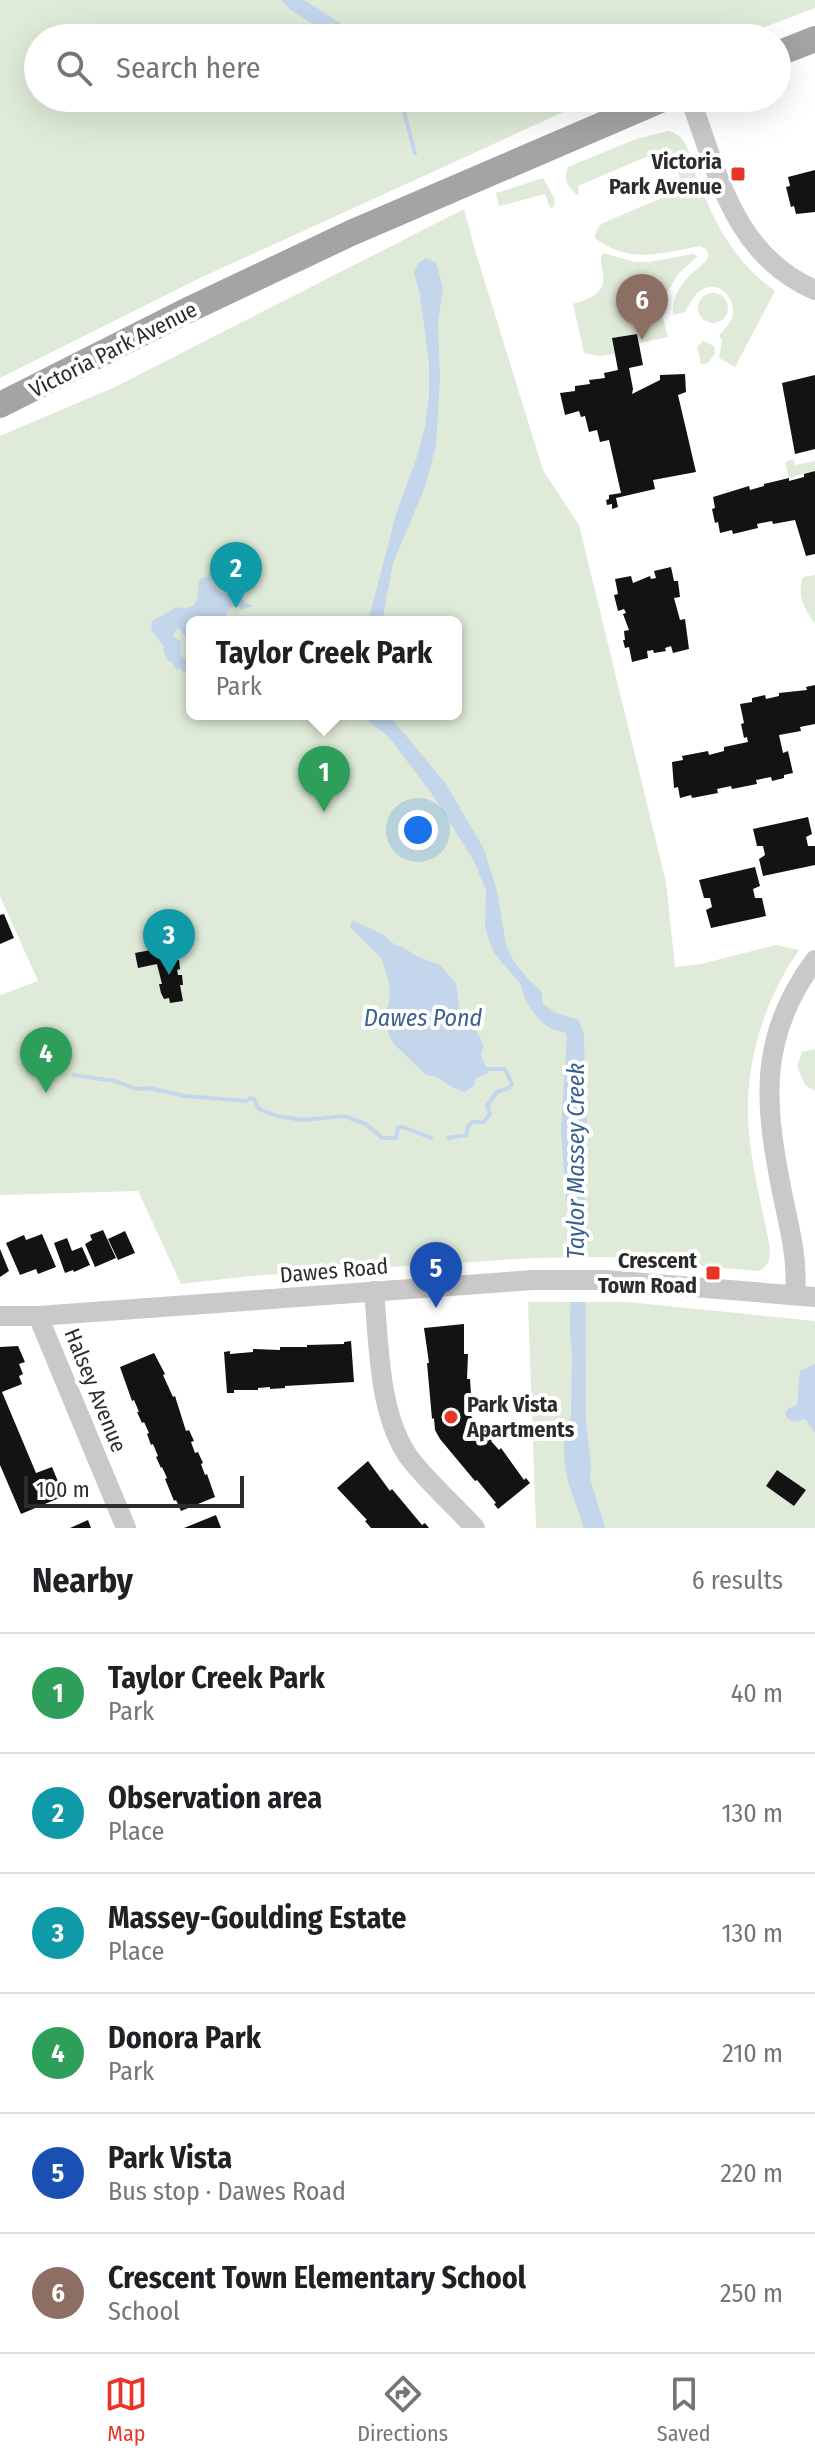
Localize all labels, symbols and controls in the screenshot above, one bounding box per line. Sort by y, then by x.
search box [24,24,791,112]
icon: search [52,46,96,90]
text: Search here [116,50,261,86]
place label: Victoria Park Avenue [609,148,722,200]
marker: Victoria Park Avenue [729,165,747,183]
pin: 6 [616,274,668,340]
street label: Victoria Park Avenue [25,296,201,403]
pin: 2 [210,542,262,608]
popup [186,616,462,720]
text: Taylor Creek Park [216,635,432,671]
text: Park [216,671,262,702]
pin: 1 [298,746,350,812]
your location [398,810,438,850]
pin: 3 [143,909,195,975]
water label: Dawes Pond [364,1004,483,1032]
pin: 4 [20,1027,72,1093]
water label: Taylor Massey Creek [562,1063,590,1259]
pin: 5 [410,1242,462,1308]
place label: Crescent Town Road [598,1247,697,1299]
street label: Dawes Road [279,1252,389,1289]
marker: Crescent Town Road [704,1264,722,1282]
street label: Halsey Avenue [58,1324,133,1456]
place label: Park Vista Apartments [466,1391,575,1443]
marker: Park Vista Apartments [442,1408,460,1426]
scale bar [24,1472,244,1508]
text: 100 m [36,1476,90,1503]
text: Nearby [32,1560,133,1601]
text: 6 results [692,1565,783,1596]
text: Taylor Creek Park [108,1660,325,1696]
text: 1 [53,1678,64,1709]
text: 40 m [731,1678,783,1709]
text: Park [108,1696,154,1727]
text: Observation area [108,1780,322,1816]
text: 2 [52,1798,64,1829]
text: 130 m [721,1798,783,1829]
text: Place [108,1816,164,1847]
text: Massey-Goulding Estate [108,1900,407,1936]
text: 3 [52,1918,64,1949]
text: 130 m [721,1918,783,1949]
text: Place [108,1936,164,1967]
text: Donora Park [108,2020,261,2056]
text: 4 [51,2038,65,2069]
text: 210 m [722,2038,783,2069]
text: Park [108,2056,154,2087]
text: Park Vista [108,2140,232,2176]
text: 5 [52,2158,64,2189]
text: 220 m [720,2158,783,2189]
text: Bus stop · Dawes Road [108,2176,346,2207]
text: Crescent Town Elementary School [108,2260,526,2296]
text: 6 [51,2278,65,2309]
text: 250 m [720,2278,783,2309]
text: School [108,2296,180,2327]
tab: Map [104,2372,148,2447]
tab: Directions [357,2372,448,2447]
tab: Saved [657,2372,711,2447]

